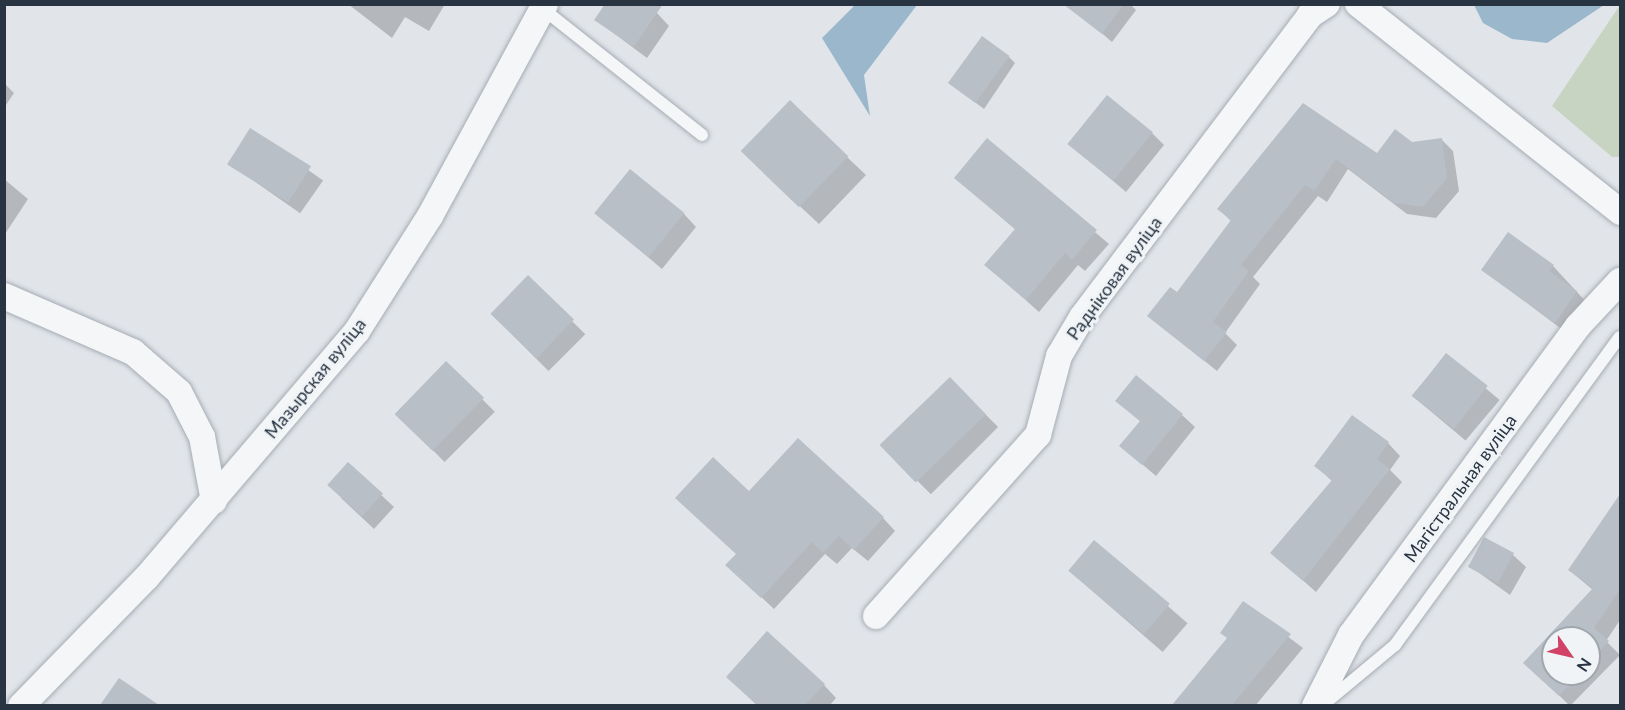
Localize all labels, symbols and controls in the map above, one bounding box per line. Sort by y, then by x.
street label: Радніковая вуліца [1062,212,1166,344]
street label: Мазырская вуліца [260,313,370,443]
street label: Магістральная вуліца [1399,410,1521,566]
north arrow [1541,626,1601,686]
text: N [1573,655,1596,676]

